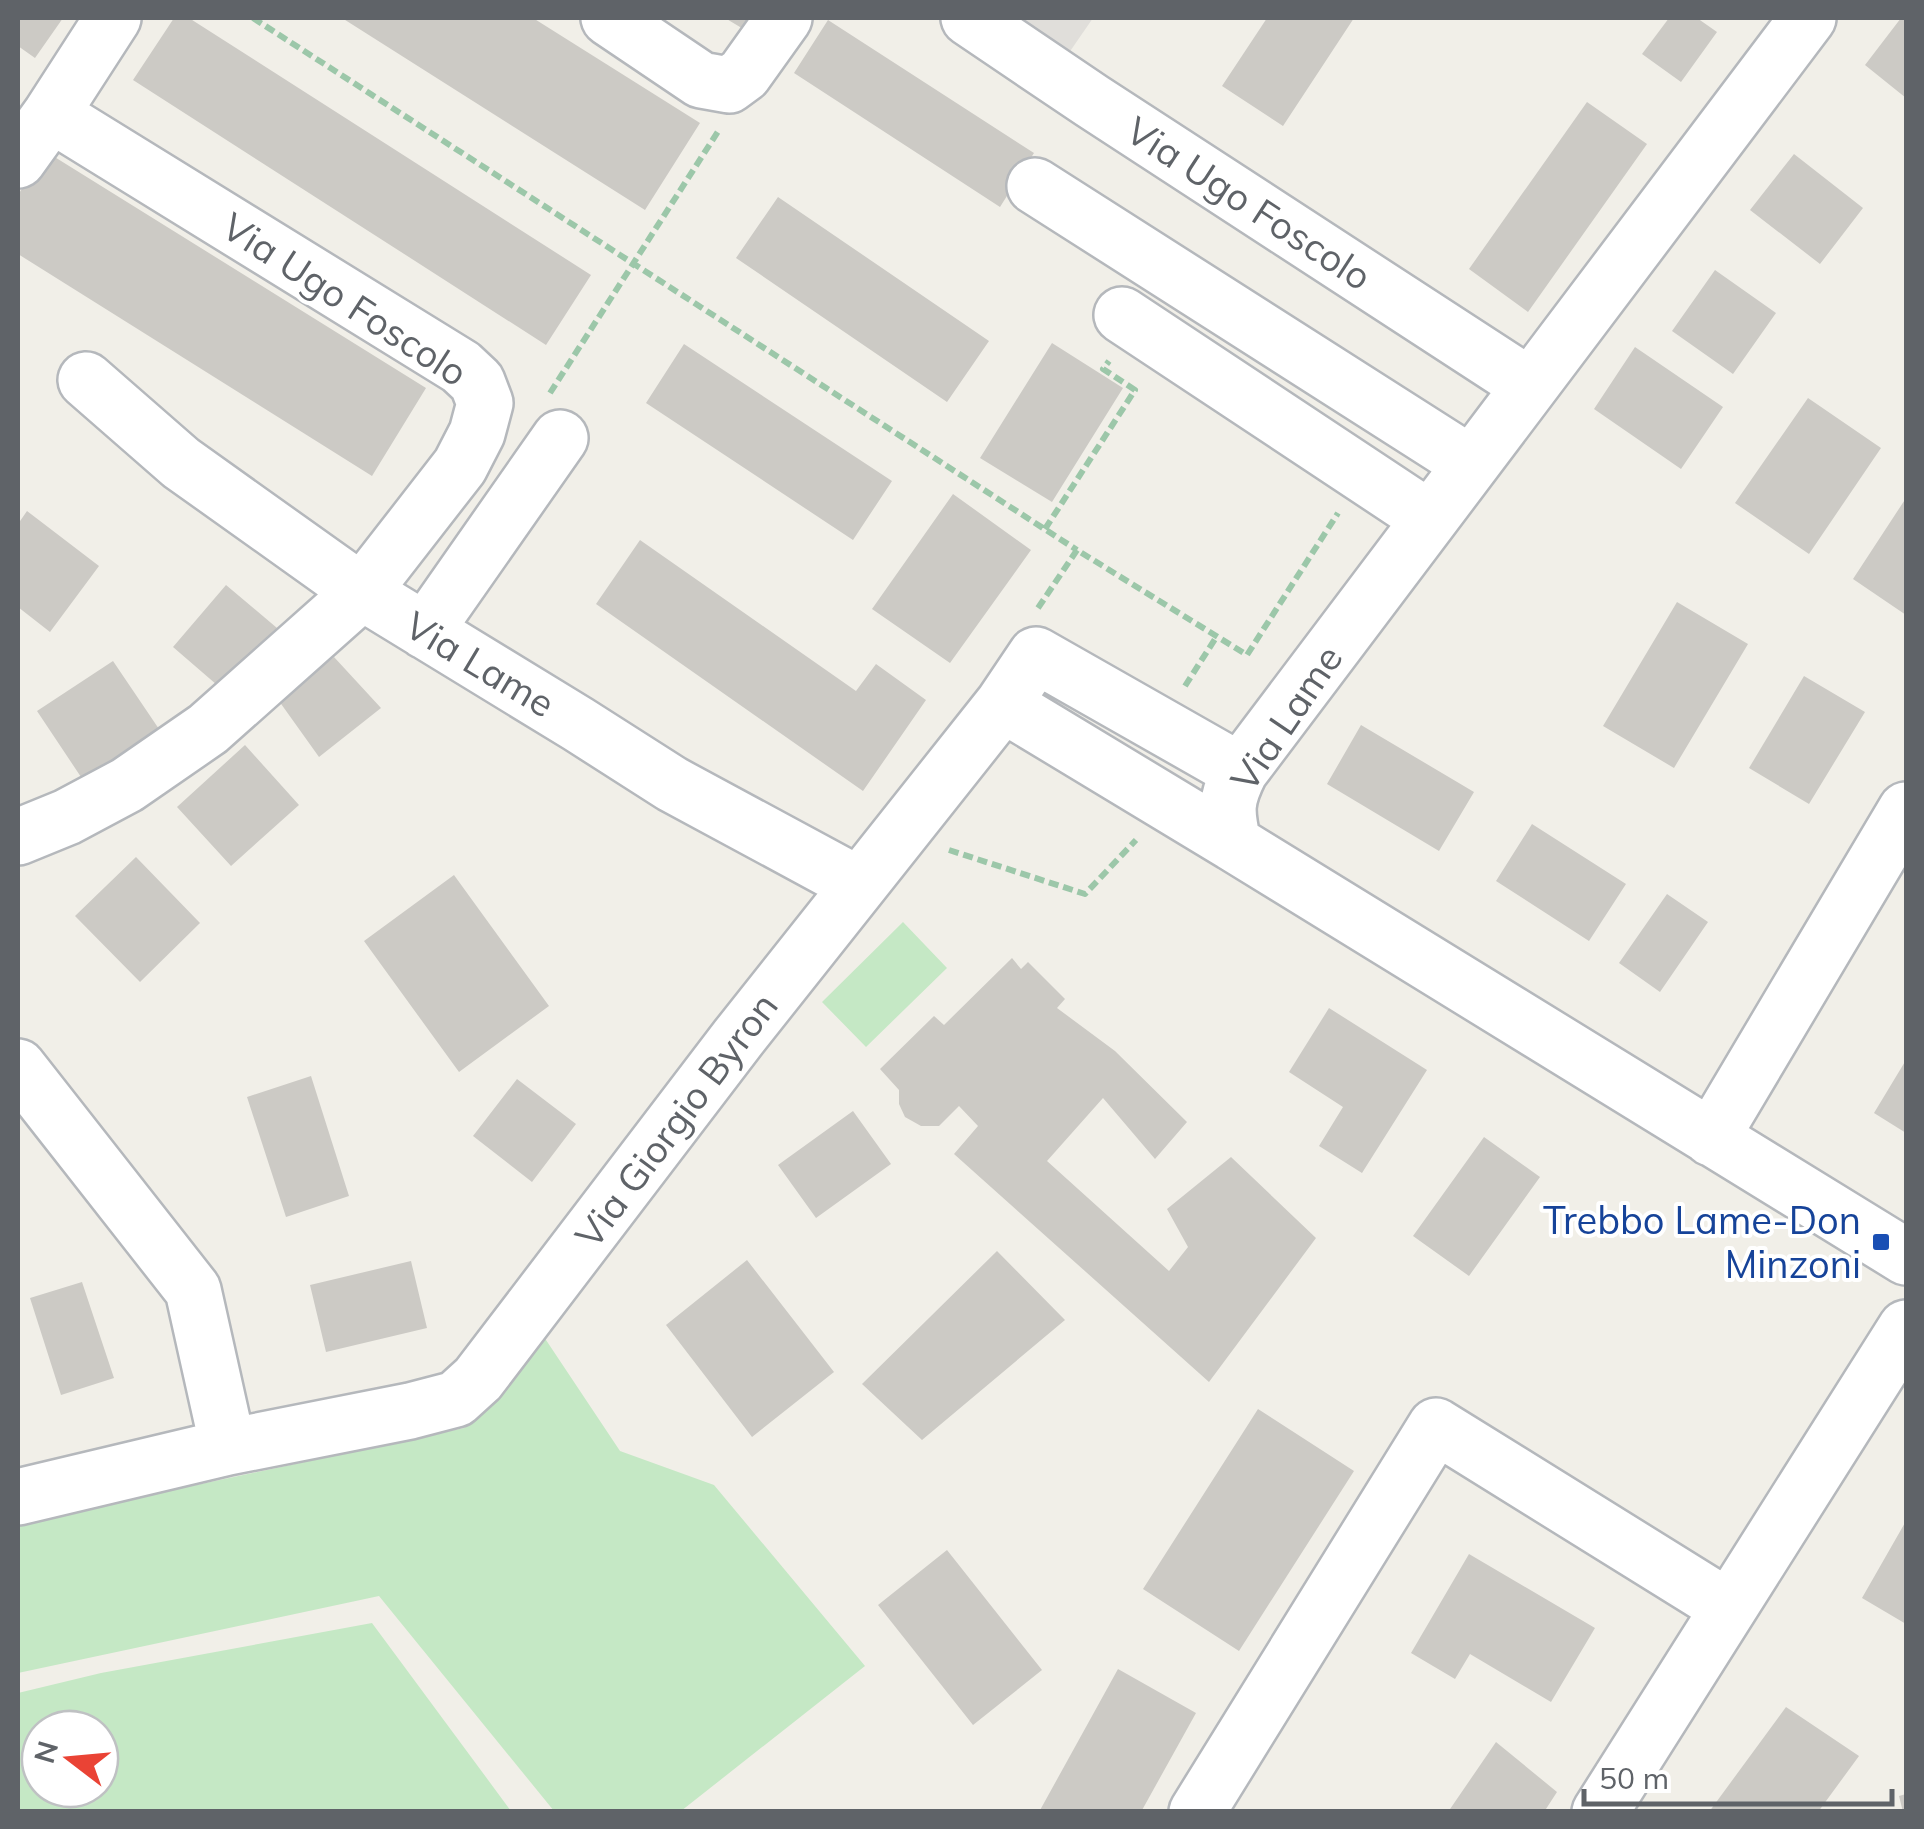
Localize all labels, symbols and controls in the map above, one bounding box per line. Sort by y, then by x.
street label: Via Ugo Foscolo [1117,106,1381,300]
street label: Via Ugo Foscolo [213,202,477,396]
street label: Via Lame [397,601,563,727]
street label: Via Lame [1220,636,1352,800]
street label: Via Giorgio Byron [564,983,788,1257]
place label: Trebbo Lame-Don Minzoni [1543,1196,1861,1288]
marker: Trebbo Lame-Don Minzoni [1870,1231,1892,1253]
north arrow [20,1709,120,1809]
text: N [26,1737,65,1767]
scale bar [1584,1744,1892,1806]
text: 50 m [1599,1759,1669,1797]

